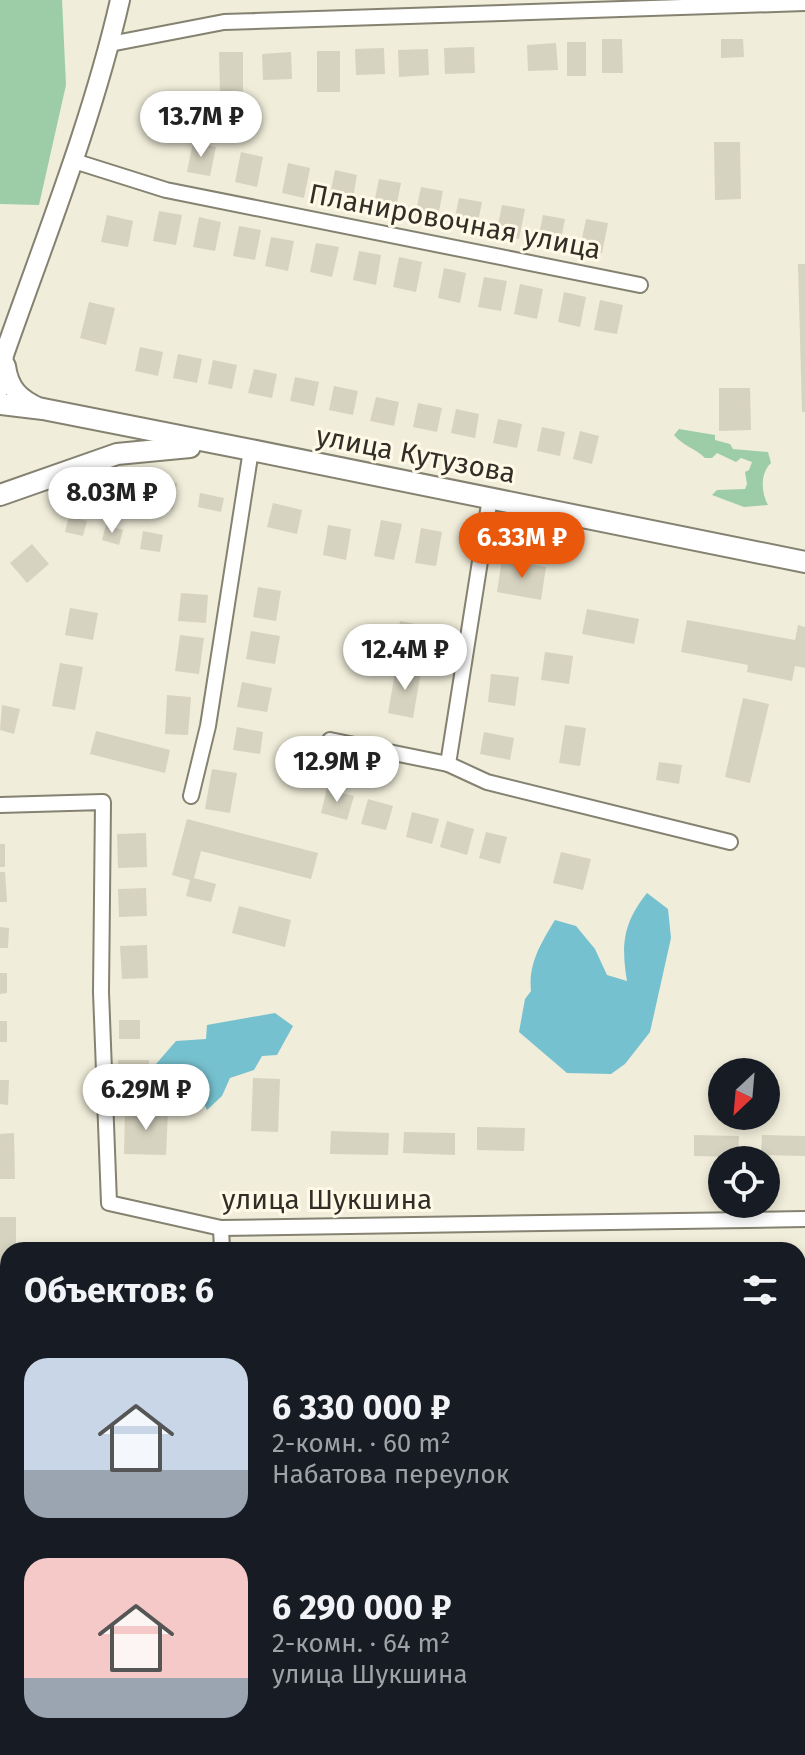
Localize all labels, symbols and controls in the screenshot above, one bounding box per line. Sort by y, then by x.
pin: 13.7M ₽ [127,91,275,159]
text: 13.7M ₽ [158,101,244,132]
street label: Планировочная улица [306,177,604,266]
street label: улица Кутузова [313,419,518,490]
pin: 8.03M ₽ [38,467,186,535]
text: 8.03M ₽ [66,477,158,508]
pin: 6.33M ₽ [448,512,596,580]
text: 6.33M ₽ [477,522,567,553]
pin: 12.4M ₽ [331,624,479,692]
text: 12.4M ₽ [361,634,449,665]
pin: 12.9M ₽ [263,736,411,804]
text: 12.9M ₽ [293,746,381,777]
north arrow [708,1058,780,1130]
map controls [708,1058,780,1218]
pin: 6.29M ₽ [72,1064,220,1132]
text: 6.29M ₽ [101,1074,191,1105]
button: locate [708,1146,780,1218]
street label: улица Шукшина [222,1183,432,1216]
icon: filters [738,1268,782,1312]
text: Объектов: 6 [24,1270,214,1311]
text: 6 330 000 ₽ [272,1387,451,1428]
icon: home [88,1390,184,1486]
text: 2-комн. · 60 m² [272,1428,451,1459]
text: Набатова переулок [272,1459,509,1490]
text: 6 290 000 ₽ [272,1587,451,1628]
icon: home [88,1590,184,1686]
text: 2-комн. · 64 m² [272,1628,450,1659]
text: улица Шукшина [272,1659,468,1690]

